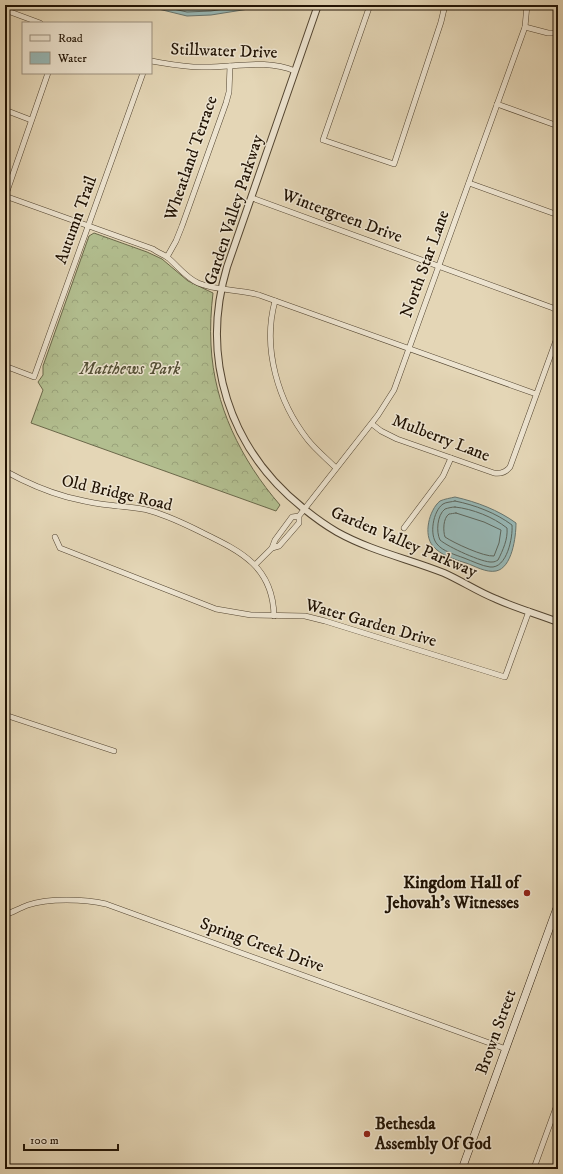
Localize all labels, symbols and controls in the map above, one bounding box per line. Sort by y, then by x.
legend [22,22,152,74]
text: Road [58,31,83,46]
street label: Stillwater Drive [170,38,278,64]
text: Water [57,51,87,66]
street label: Wheatland Terrace [159,93,223,224]
street label: Garden Valley Parkway [199,131,269,288]
street label: Autumn Trail [50,173,102,267]
street label: Wintergreen Drive [278,184,405,248]
street label: North Star Lane [395,207,455,321]
park label: Matthews Park [79,358,181,380]
street label: Mulberry Lane [389,409,493,467]
street label: Old Bridge Road [59,470,175,517]
street label: Garden Valley Parkway [327,501,481,583]
street label: Water Garden Drive [302,593,439,652]
place label: Kingdom Hall of Jehovah’s Witnesses [384,872,523,914]
marker: Kingdom Hall of Jehovah’s Witnesses [522,888,532,898]
street label: Spring Creek Drive [197,912,327,978]
street label: Brown Street [470,986,522,1078]
place label: Bethesda Assembly Of God [374,1113,492,1155]
scale bar [24,1126,118,1152]
marker: Bethesda Assembly Of God [362,1129,372,1139]
text: 100 m [30,1133,59,1148]

